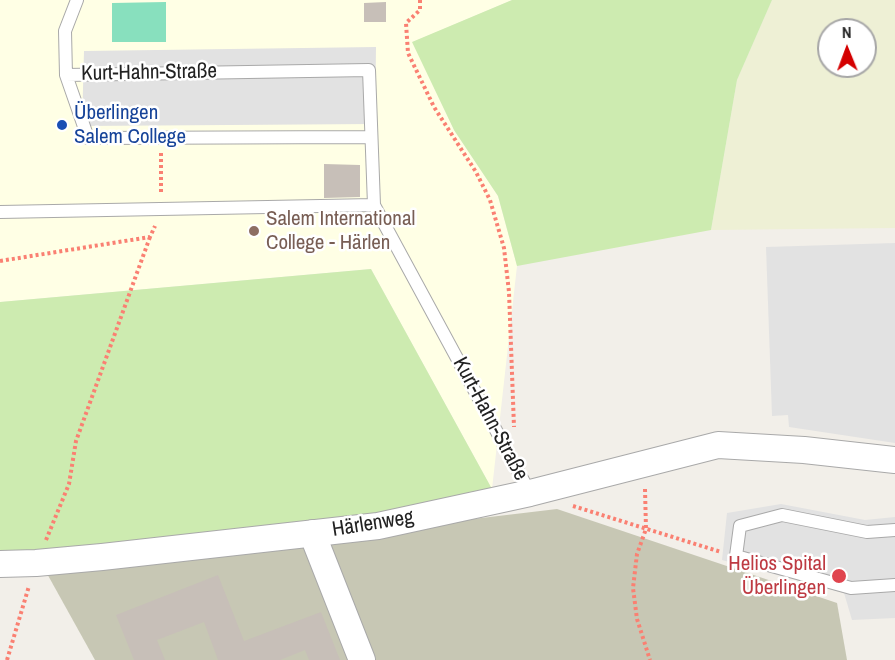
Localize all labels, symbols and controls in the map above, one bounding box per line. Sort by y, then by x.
north arrow [817,18,877,78]
text: N [842,21,852,43]
street label: Kurt-Hahn-Straße [81,59,217,87]
place label: Überlingen Salem College [74,100,186,150]
marker: Überlingen Salem College [55,118,69,132]
place label: Salem International College - Härlen [266,206,415,256]
marker: Salem International College - Härlen [247,224,261,238]
street label: Kurt-Hahn-Straße [447,353,533,485]
street label: Härlenweg [330,505,416,543]
place label: Helios Spital Überlingen [728,551,826,601]
marker: Helios Spital Überlingen [830,567,848,585]

